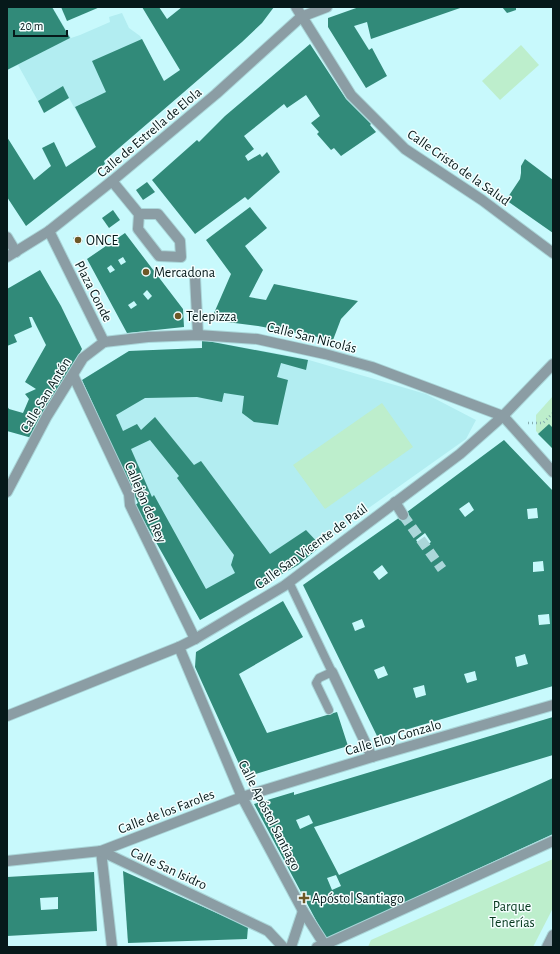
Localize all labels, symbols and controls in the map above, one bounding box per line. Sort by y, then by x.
scale bar [14,12,67,38]
text: 20 m [20,20,43,32]
street label: Calle de Estrella de Elola [95,85,205,180]
street label: Calle Cristo de la Salud [405,127,512,209]
place label: ONCE [86,234,118,248]
marker: ONCE [73,235,83,245]
street label: Plaza Conde [72,259,114,324]
place label: Mercadona [154,266,216,280]
marker: Mercadona [141,267,151,277]
place label: Telepizza [186,310,237,324]
marker: Telepizza [173,311,183,321]
street label: Calle San Nicolás [265,320,358,356]
street label: Calle San Antón [18,355,74,436]
street label: Callejón del Rey [122,460,168,545]
street label: Calle San Vicente de Paúl [253,501,370,592]
street label: Calle Eloy Gonzalo [344,718,443,758]
street label: Calle Apóstol Santiago [235,758,303,873]
street label: Calle de los Faroles [116,787,216,837]
street label: Calle San Isidro [128,845,209,893]
place label: Apóstol Santiago [312,892,404,906]
marker: Apóstol Santiago [299,893,309,903]
park label: Parque Tenerías [489,900,535,930]

